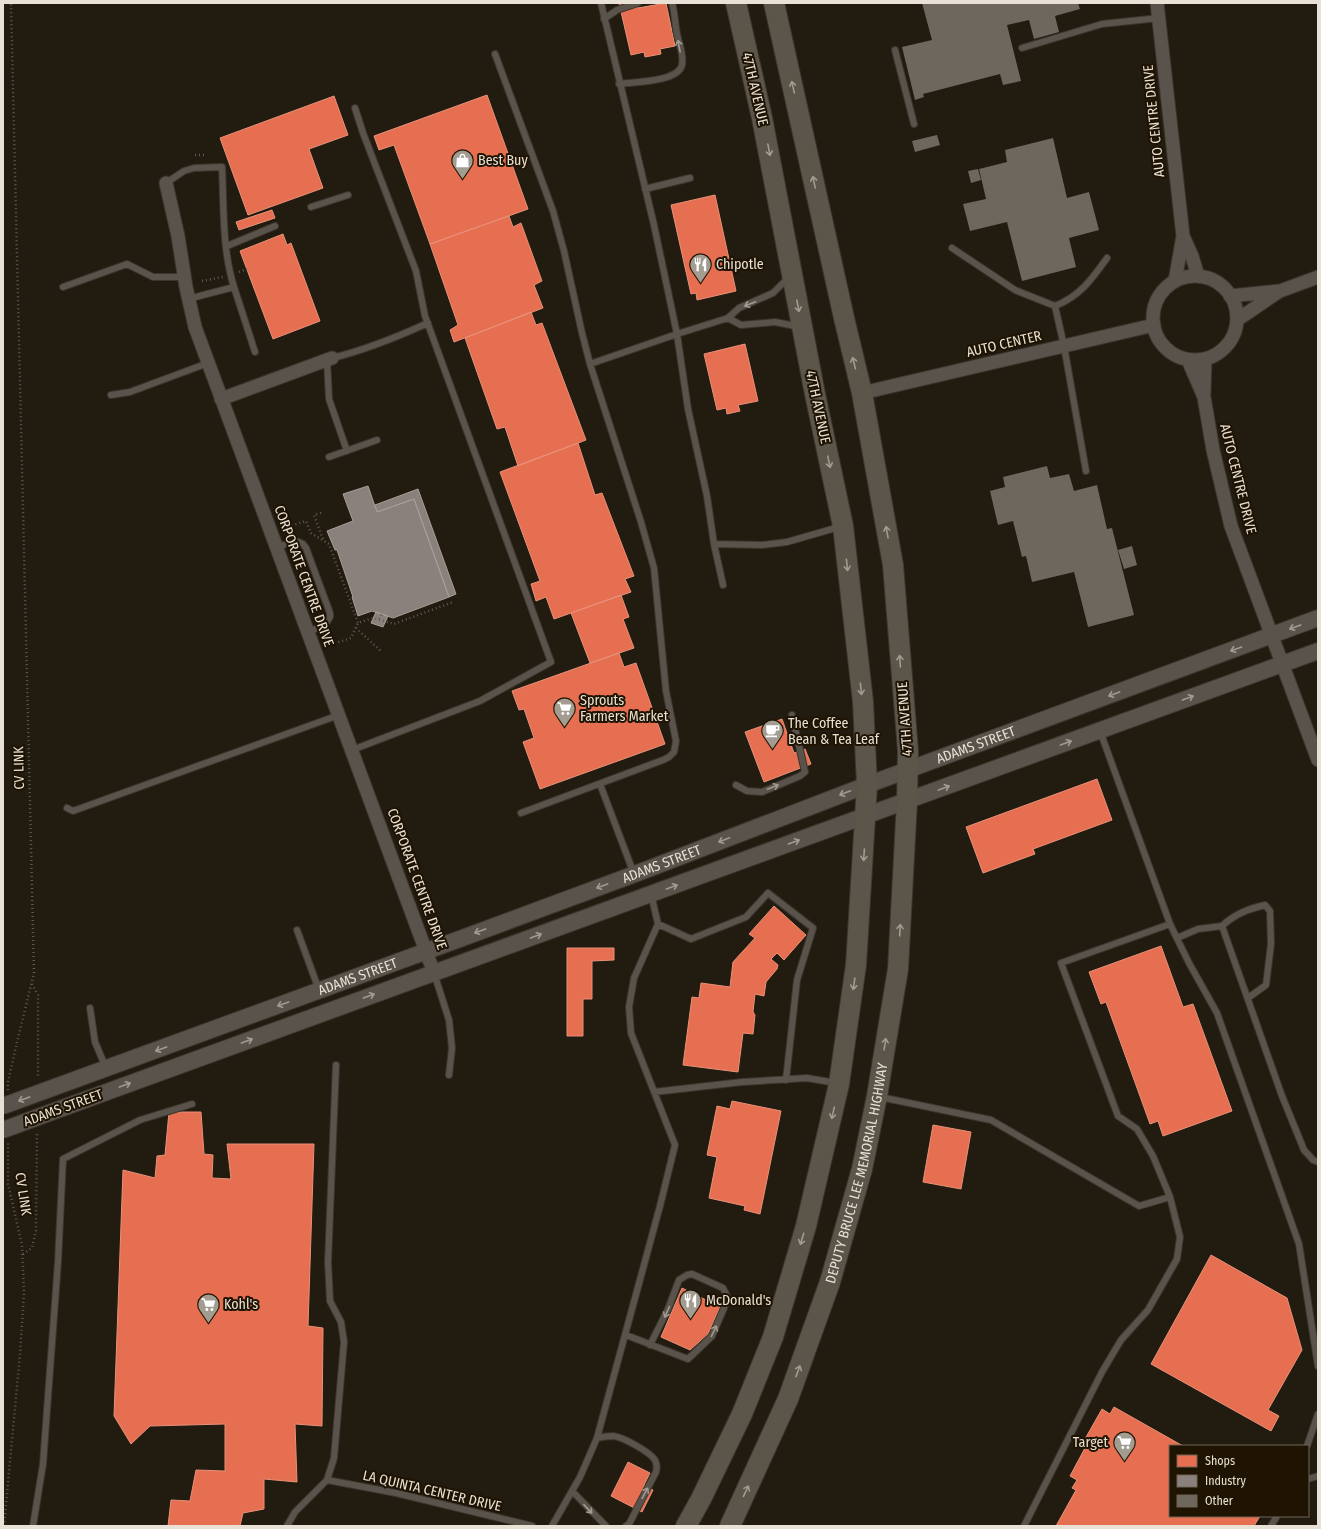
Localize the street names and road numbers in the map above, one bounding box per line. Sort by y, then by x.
street label: 47TH AVENUE [738,51,772,128]
street label: AUTO CENTRE DRIVE [1140,64,1168,178]
street label: AUTO CENTER [965,327,1043,361]
street label: 47TH AVENUE [802,369,834,446]
street label: AUTO CENTRE DRIVE [1216,422,1260,536]
street label: CORPORATE CENTRE DRIVE [270,503,338,649]
street label: 47TH AVENUE [894,681,916,757]
street label: ADAMS STREET [934,722,1018,767]
street label: CV LINK [10,746,28,790]
street label: CORPORATE CENTRE DRIVE [383,806,451,952]
street label: ADAMS STREET [620,841,704,887]
street label: ADAMS STREET [316,954,400,999]
street label: DEPUTY BRUCE LEE MEMORIAL HIGHWAY [822,1062,891,1285]
street label: ADAMS STREET [21,1086,105,1130]
street label: CV LINK [11,1171,35,1217]
street label: LA QUINTA CENTER DRIVE [361,1467,503,1515]

